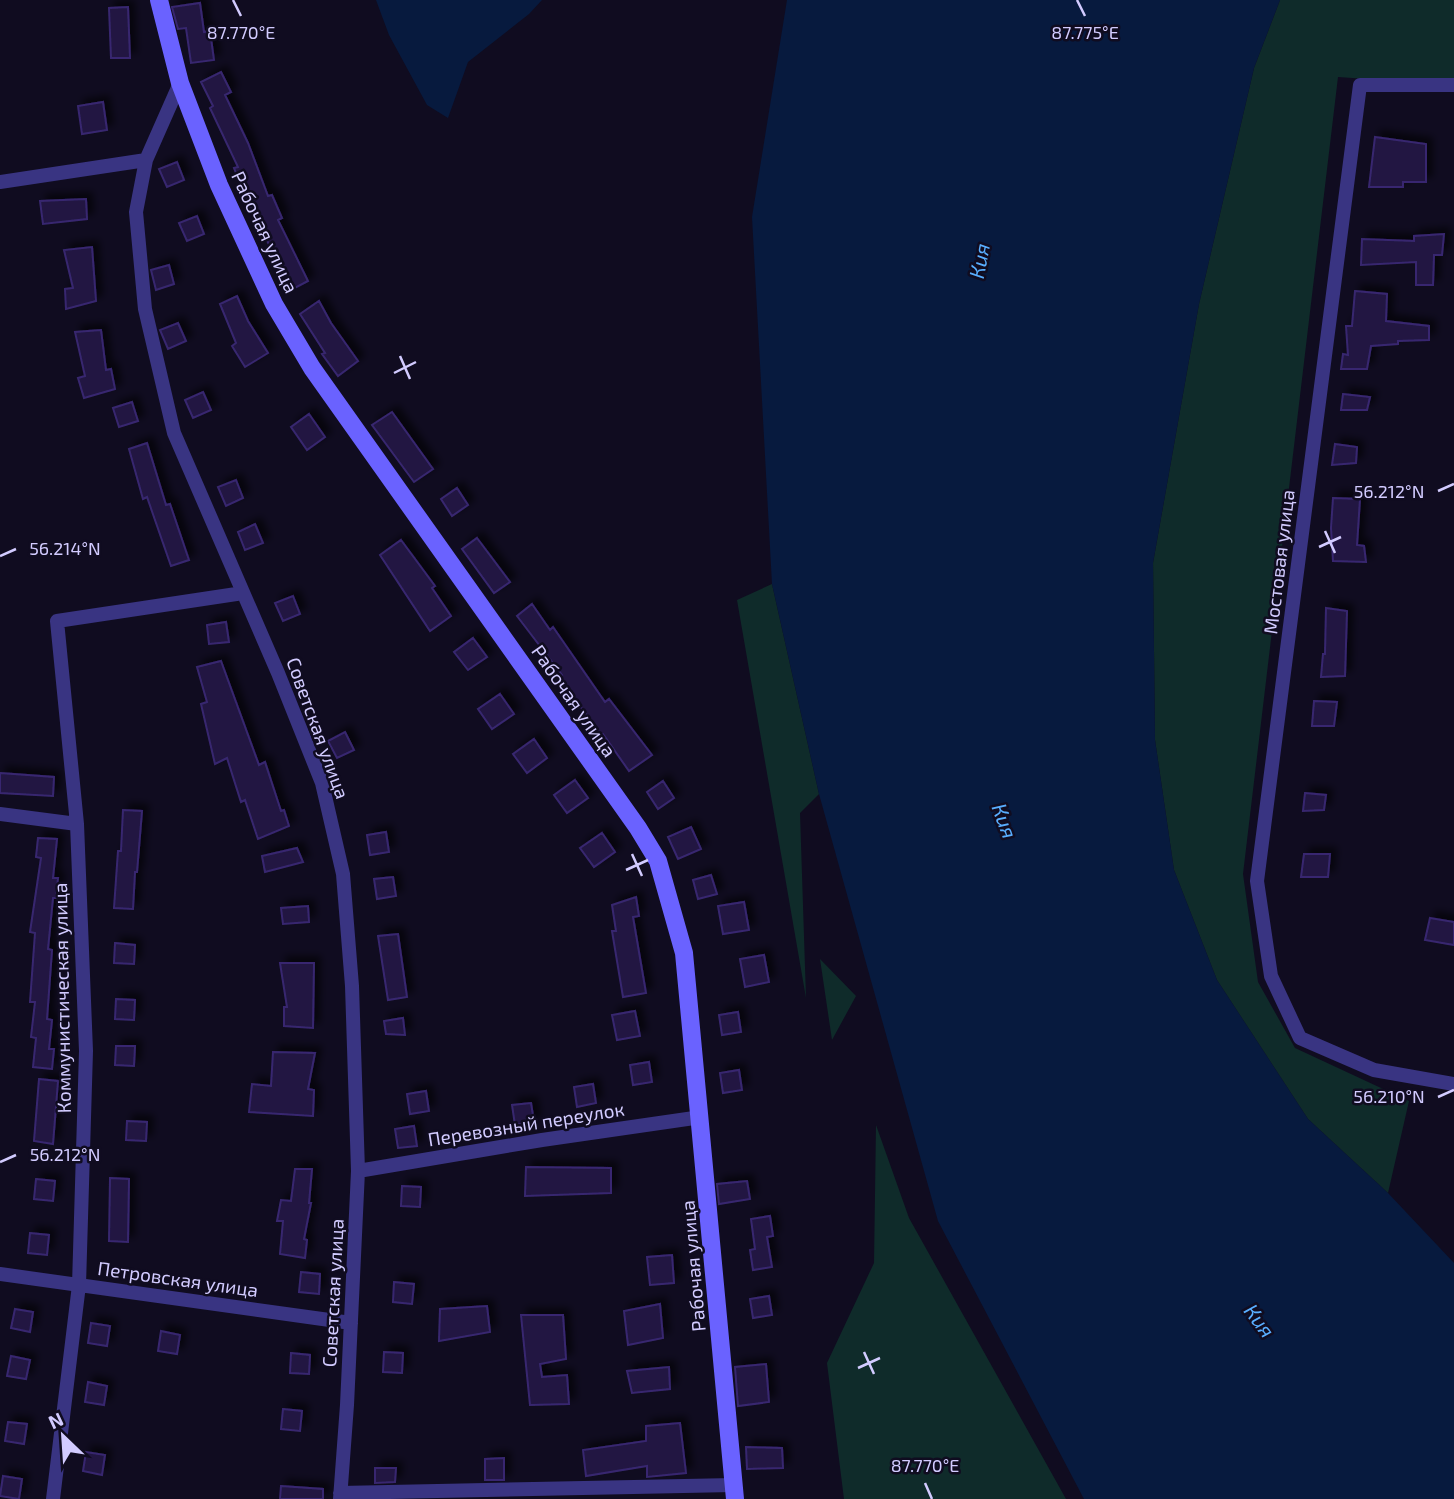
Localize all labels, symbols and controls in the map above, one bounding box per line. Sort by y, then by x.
text: 87.770°E [207,21,275,43]
text: 87.775°E [1051,21,1119,43]
street label: Рабочая улица [226,167,304,297]
water label: Кия [963,241,994,281]
text: 56.212°N [1354,480,1424,502]
street label: Мостовая улица [1258,488,1300,636]
text: 56.214°N [29,537,101,559]
street label: Рабочая улица [526,640,622,762]
street label: Советская улица [281,654,355,802]
water label: Кия [988,799,1023,842]
street label: Коммунистическая улица [48,882,76,1114]
text: 56.210°N [1353,1085,1425,1107]
street label: Перевозный переулок [426,1097,626,1151]
text: 56.212°N [30,1143,100,1165]
street label: Рабочая улица [675,1199,711,1333]
street label: Советская улица [317,1218,349,1368]
street label: Петровская улица [96,1256,260,1302]
water label: Кия [1239,1298,1281,1342]
north arrow [28,1401,98,1471]
text: N [45,1407,67,1433]
text: 87.770°E [891,1454,959,1476]

